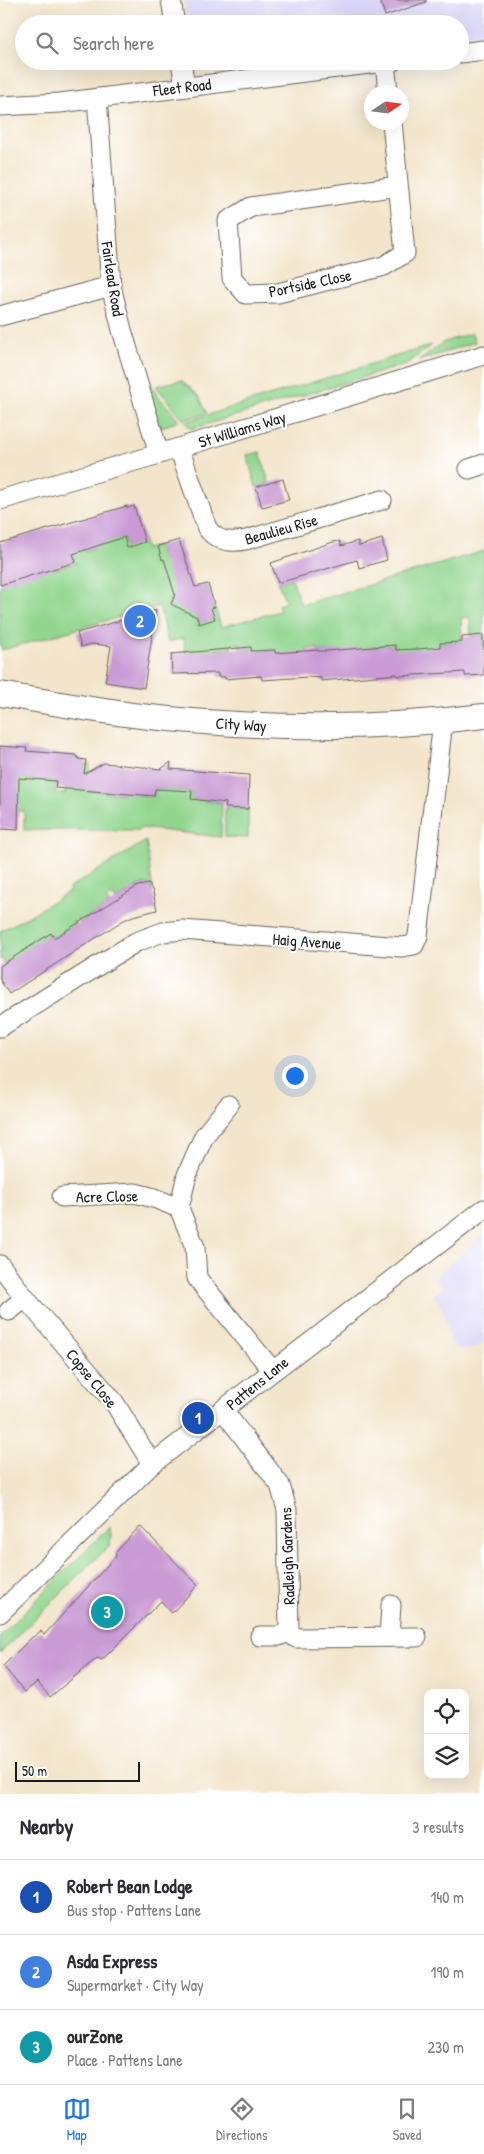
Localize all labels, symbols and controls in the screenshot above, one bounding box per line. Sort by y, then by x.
search box [15,15,469,70]
icon: search [33,29,61,57]
text: Search here [73,30,154,56]
street label: Fleet Road [151,73,212,102]
north arrow [364,85,409,130]
street label: Fairlead Road [96,239,130,318]
street label: Portside Close [267,263,354,302]
street label: St Williams Way [196,405,289,453]
street label: Beaulieu Rise [242,508,321,550]
pin: 2 [124,602,156,640]
street label: City Way [215,712,267,736]
street label: Haig Avenue [272,928,343,954]
your location [282,1063,308,1089]
street label: Acre Close [76,1184,139,1208]
street label: Copse Close [61,1344,123,1413]
street label: Pattens Lane [221,1351,293,1415]
pin: 1 [182,1399,214,1437]
street label: Radleigh Gardens [274,1507,300,1605]
pin: 3 [91,1593,123,1631]
map controls [424,1689,469,1779]
button: locate [424,1689,469,1734]
button: layers [424,1734,469,1779]
scale bar [15,1759,140,1782]
text: 50 m [22,1761,47,1780]
text: Nearby [20,1812,73,1841]
text: 3 results [412,1816,464,1838]
text: Robert Bean Lodge [67,1873,193,1899]
text: 1 [33,1886,39,1908]
text: 140 m [430,1886,464,1908]
text: Bus stop · Pattens Lane [67,1899,201,1921]
text: Asda Express [67,1948,157,1974]
text: 2 [32,1961,40,1983]
text: 190 m [431,1961,464,1983]
text: Supermarket · City Way [67,1974,204,1996]
text: ourZone [67,2023,123,2049]
text: 3 [32,2036,40,2058]
text: 230 m [428,2036,464,2058]
text: Place · Pattens Lane [67,2049,183,2071]
tab: Map [63,2095,91,2144]
tab: Directions [216,2095,267,2144]
tab: Saved [393,2095,421,2144]

